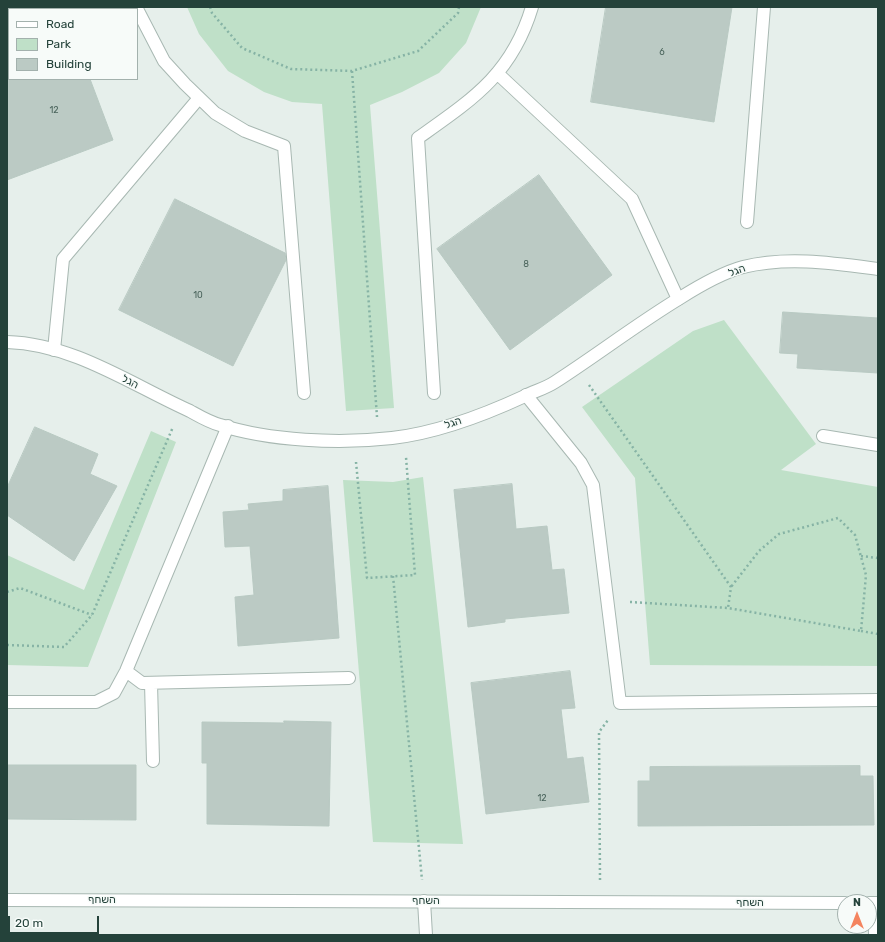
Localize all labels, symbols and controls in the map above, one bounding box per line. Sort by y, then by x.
legend [8,8,138,80]
text: Road [46,17,74,31]
text: Park [46,37,71,51]
house number: 6 [659,47,665,57]
text: Building [46,57,92,71]
house number: 12 [49,105,59,115]
house number: 8 [523,259,529,269]
street label: הגל [727,262,747,280]
house number: 10 [193,290,203,300]
street label: הגל [119,372,141,392]
street label: הגל [443,414,463,432]
house number: 12 [537,793,547,803]
street label: השחף [88,893,116,907]
street label: השחף [412,894,440,908]
north arrow [837,894,877,934]
street label: השחף [736,896,764,910]
text: N [853,896,861,909]
scale bar [10,908,101,934]
text: 20 m [15,916,43,930]

